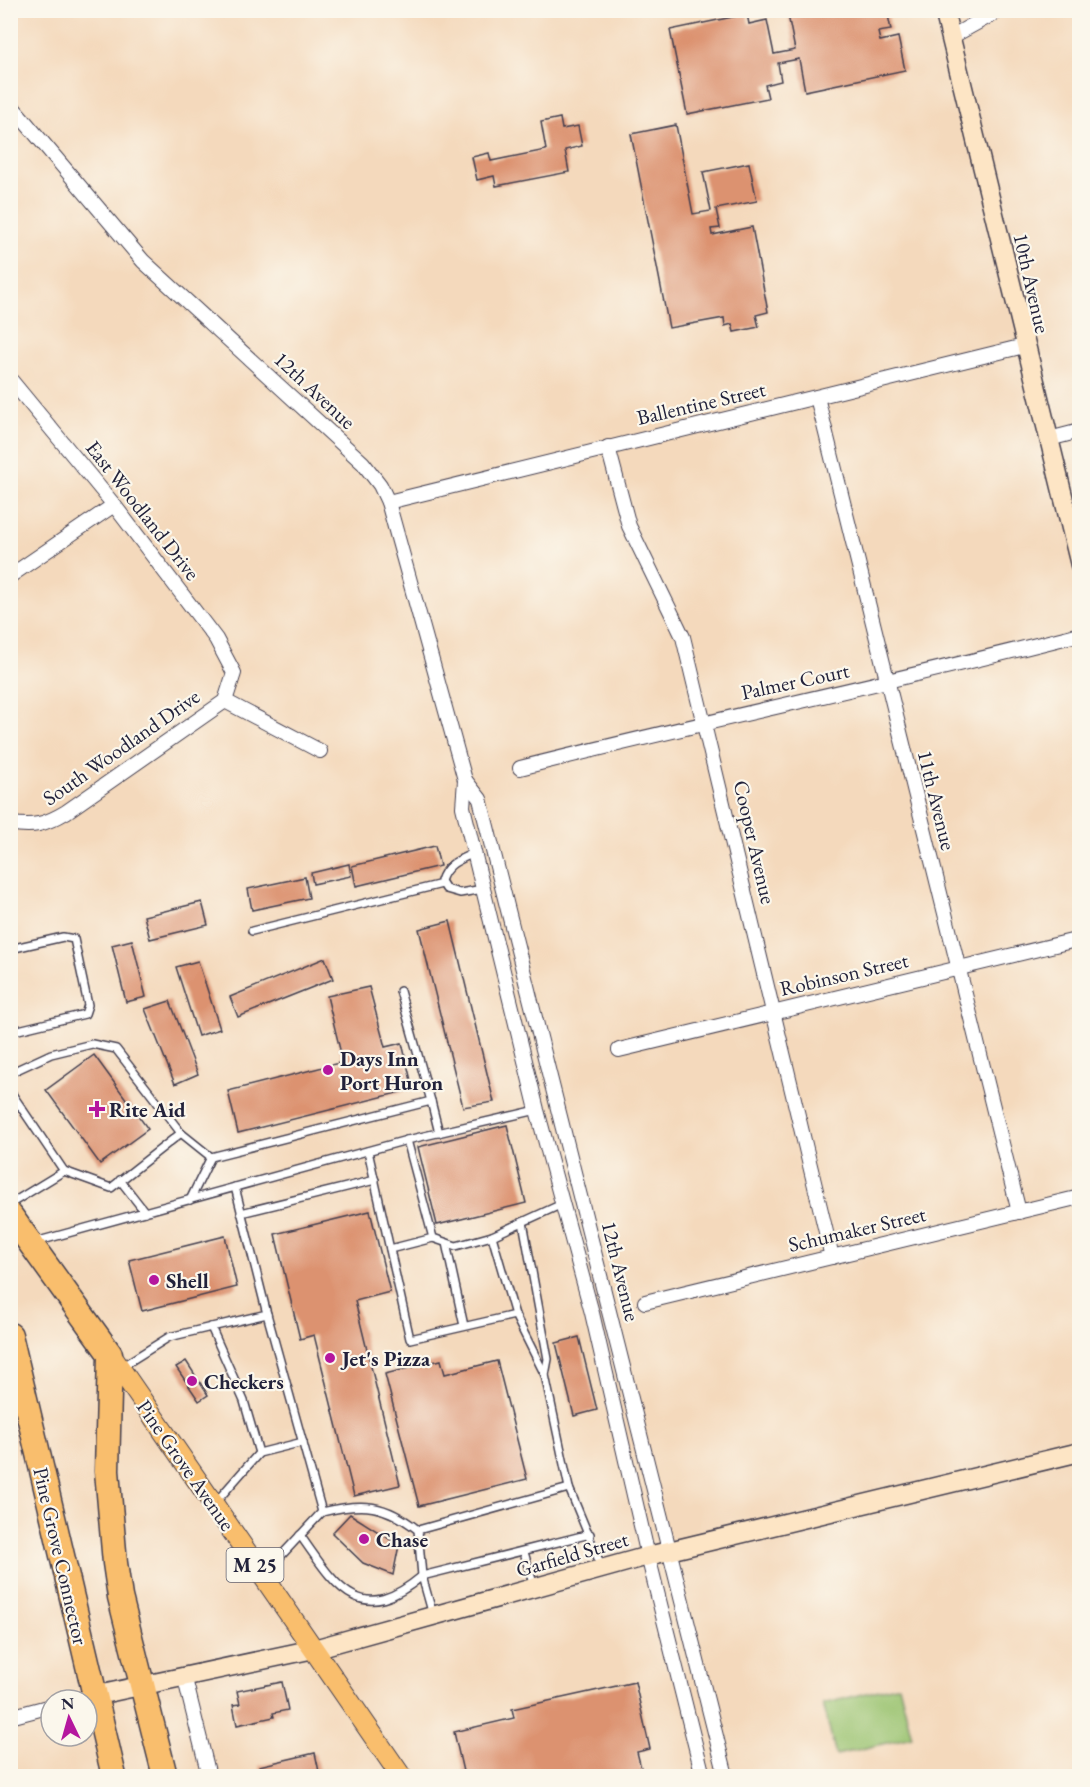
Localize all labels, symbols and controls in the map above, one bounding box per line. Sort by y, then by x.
street label: 10th Avenue [1007,230,1057,336]
street label: 12th Avenue [268,345,362,435]
street label: Ballentine Street [634,375,768,431]
street label: East Woodland Drive [80,435,206,585]
street label: Palmer Court [739,656,852,706]
street label: South Woodland Drive [37,683,205,811]
street label: 11th Avenue [912,747,962,853]
street label: Cooper Avenue [728,777,782,907]
street label: Robinson Street [777,946,911,1002]
place label: Days Inn Port Huron [340,1045,443,1096]
marker: Days Inn Port Huron [321,1063,335,1077]
place label: Rite Aid [109,1096,186,1123]
marker: Rite Aid [90,1102,104,1116]
street label: Schumaker Street [786,1200,929,1258]
street label: 12th Avenue [596,1218,646,1324]
place label: Shell [166,1267,209,1294]
marker: Shell [147,1273,161,1287]
place label: Jet's Pizza [340,1345,431,1372]
marker: Jet's Pizza [323,1351,337,1365]
place label: Checkers [204,1368,284,1395]
marker: Checkers [185,1374,199,1388]
street label: Pine Grove Avenue [131,1394,241,1536]
street label: Pine Grove Connector [27,1464,95,1648]
street label: Garfield Street [513,1525,632,1583]
place label: Chase [376,1526,428,1553]
marker: Chase [357,1532,371,1546]
road number: M 25 [226,1548,284,1582]
north arrow [39,1688,99,1748]
text: N [60,1693,75,1715]

